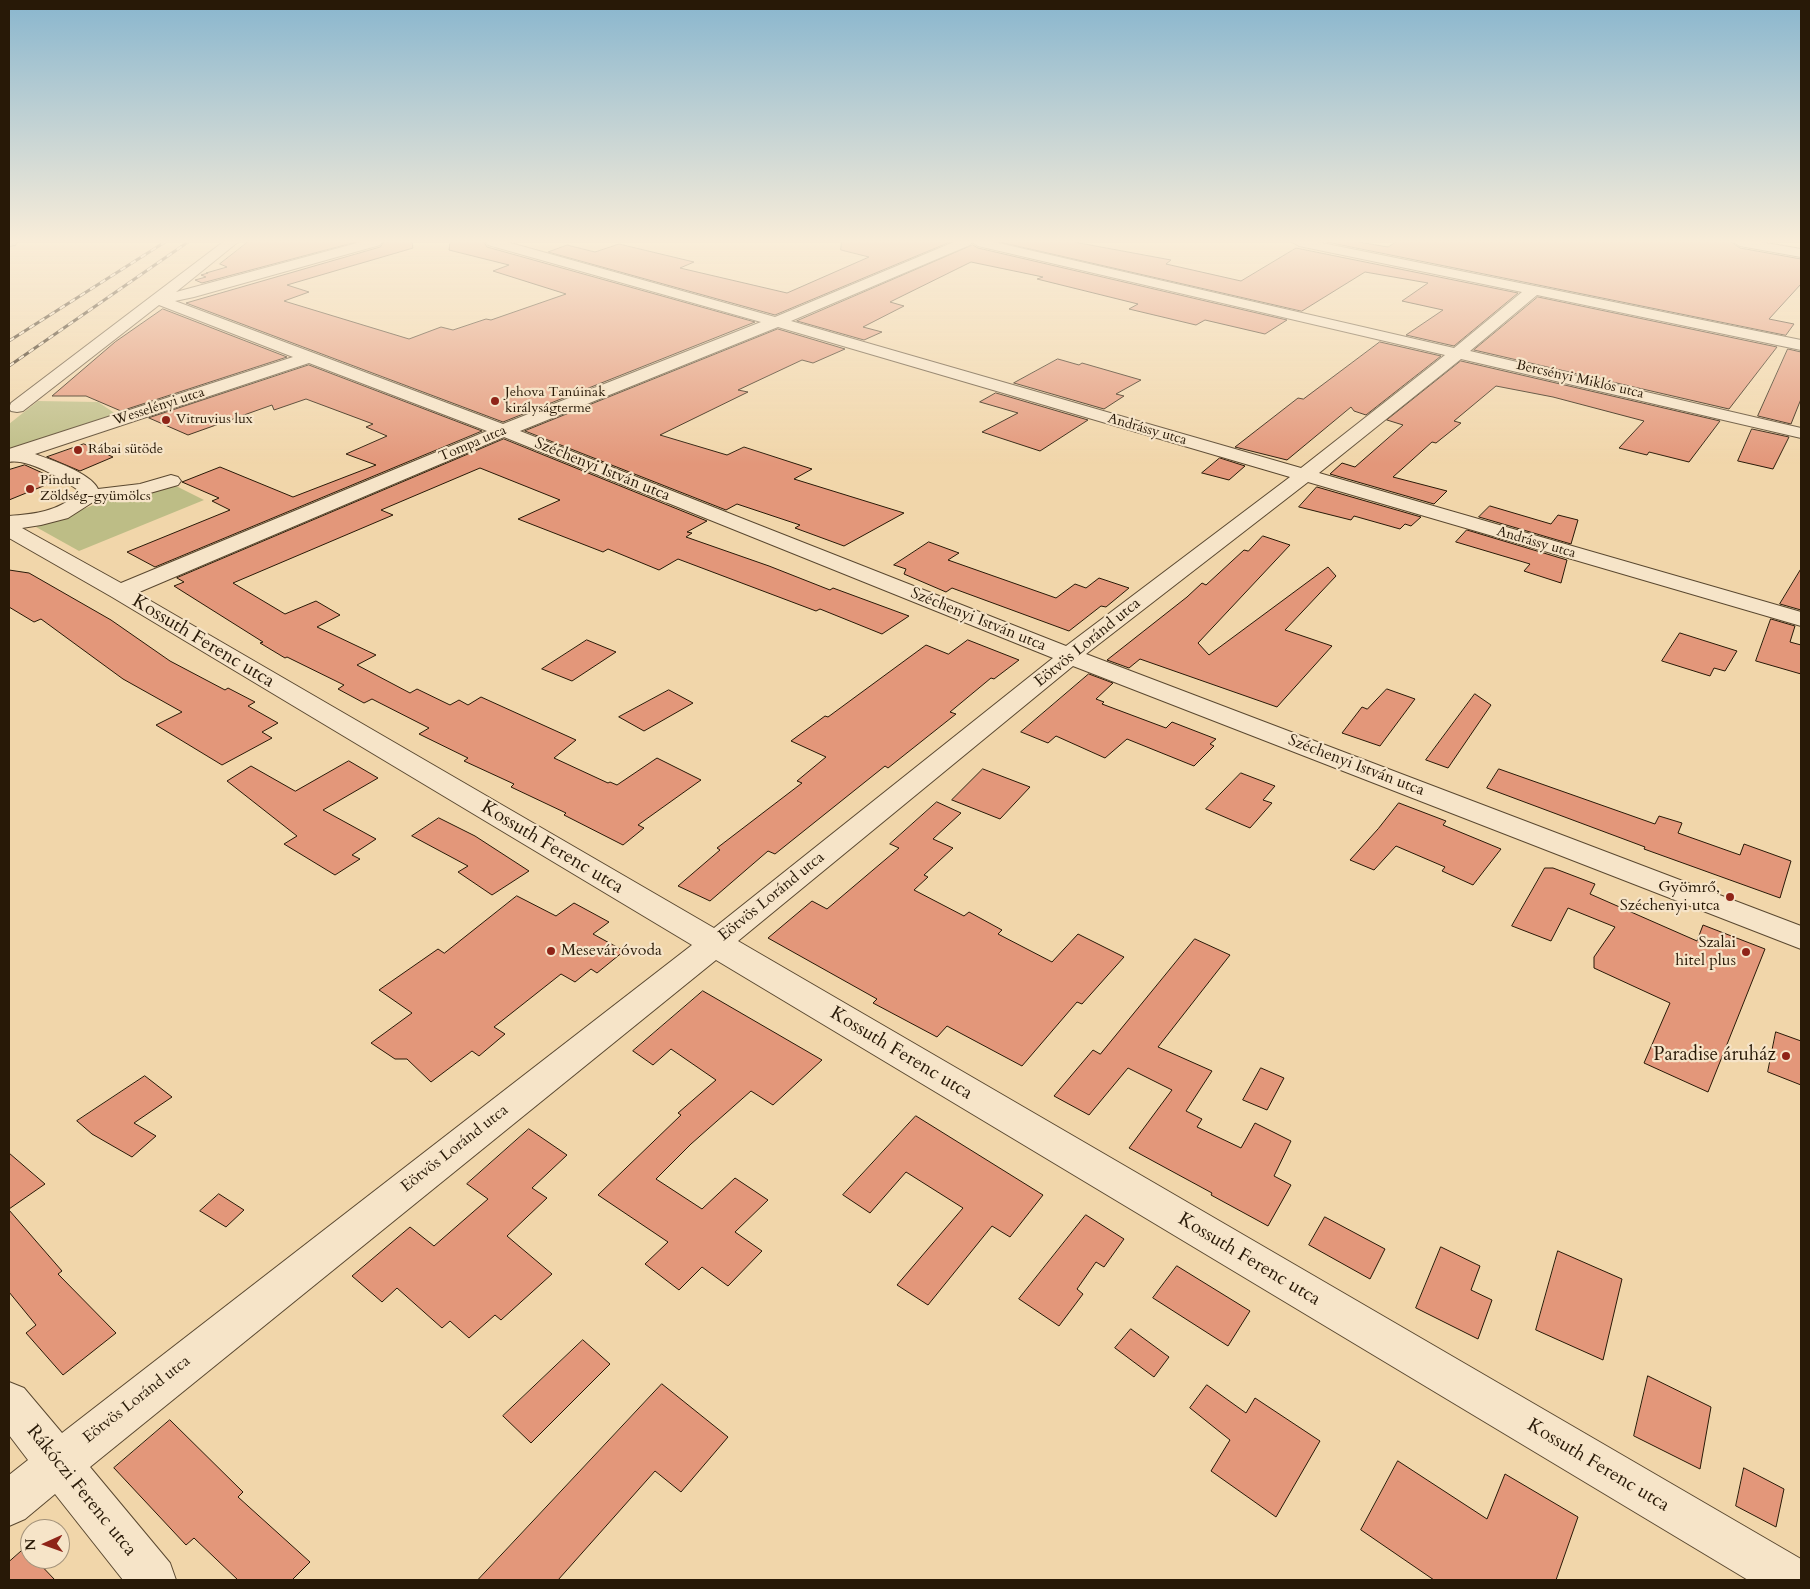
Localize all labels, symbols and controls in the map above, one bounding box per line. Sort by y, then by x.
street label: Bercsényi Miklós utca [1515,357,1645,403]
street label: Wesselényi utca [111,384,207,430]
place label: Jehova Tanúinak királyságterme [505,385,606,418]
marker: Jehova Tanúinak királyságterme [489,395,501,407]
street label: Andrássy utca [1105,411,1189,449]
place label: Vitruvius lux [176,412,253,428]
marker: Vitruvius lux [160,414,172,426]
street label: Tompa utca [437,422,509,466]
street label: Széchenyi István utca [531,434,673,506]
place label: Rábai sütöde [88,442,163,458]
marker: Rábai sütöde [72,444,84,456]
place label: Pindur Zöldség-gyümölcs [40,473,151,506]
marker: Pindur Zöldség-gyümölcs [24,483,36,495]
street label: Andrássy utca [1494,524,1578,562]
street label: Széchenyi István utca [907,584,1049,656]
street label: Kossuth Ferenc utca [128,591,278,693]
street label: Eötvös Loránd utca [1031,594,1145,692]
street label: Széchenyi István utca [1285,731,1427,801]
street label: Kossuth Ferenc utca [477,797,627,899]
street label: Eötvös Loránd utca [715,848,829,946]
place label: Gyömrő, Széchenyi utca [1620,878,1720,916]
marker: Gyömrő, Széchenyi utca [1724,891,1736,903]
place label: Szalai hitel plus [1675,933,1736,971]
place label: Mesevár óvoda [561,941,662,961]
marker: Mesevár óvoda [545,945,557,957]
marker: Szalai hitel plus [1740,946,1752,958]
street label: Kossuth Ferenc utca [826,1003,976,1105]
place label: Paradise áruház [1653,1045,1776,1067]
marker: Paradise áruház [1780,1050,1792,1062]
street label: Eötvös Loránd utca [397,1101,513,1197]
street label: Kossuth Ferenc utca [1174,1209,1324,1311]
street label: Eötvös Loránd utca [79,1352,195,1448]
street label: Kossuth Ferenc utca [1523,1415,1673,1517]
street label: Rákóczi Ferenc utca [21,1421,141,1561]
north arrow [20,1519,70,1569]
text: N [21,1538,40,1551]

